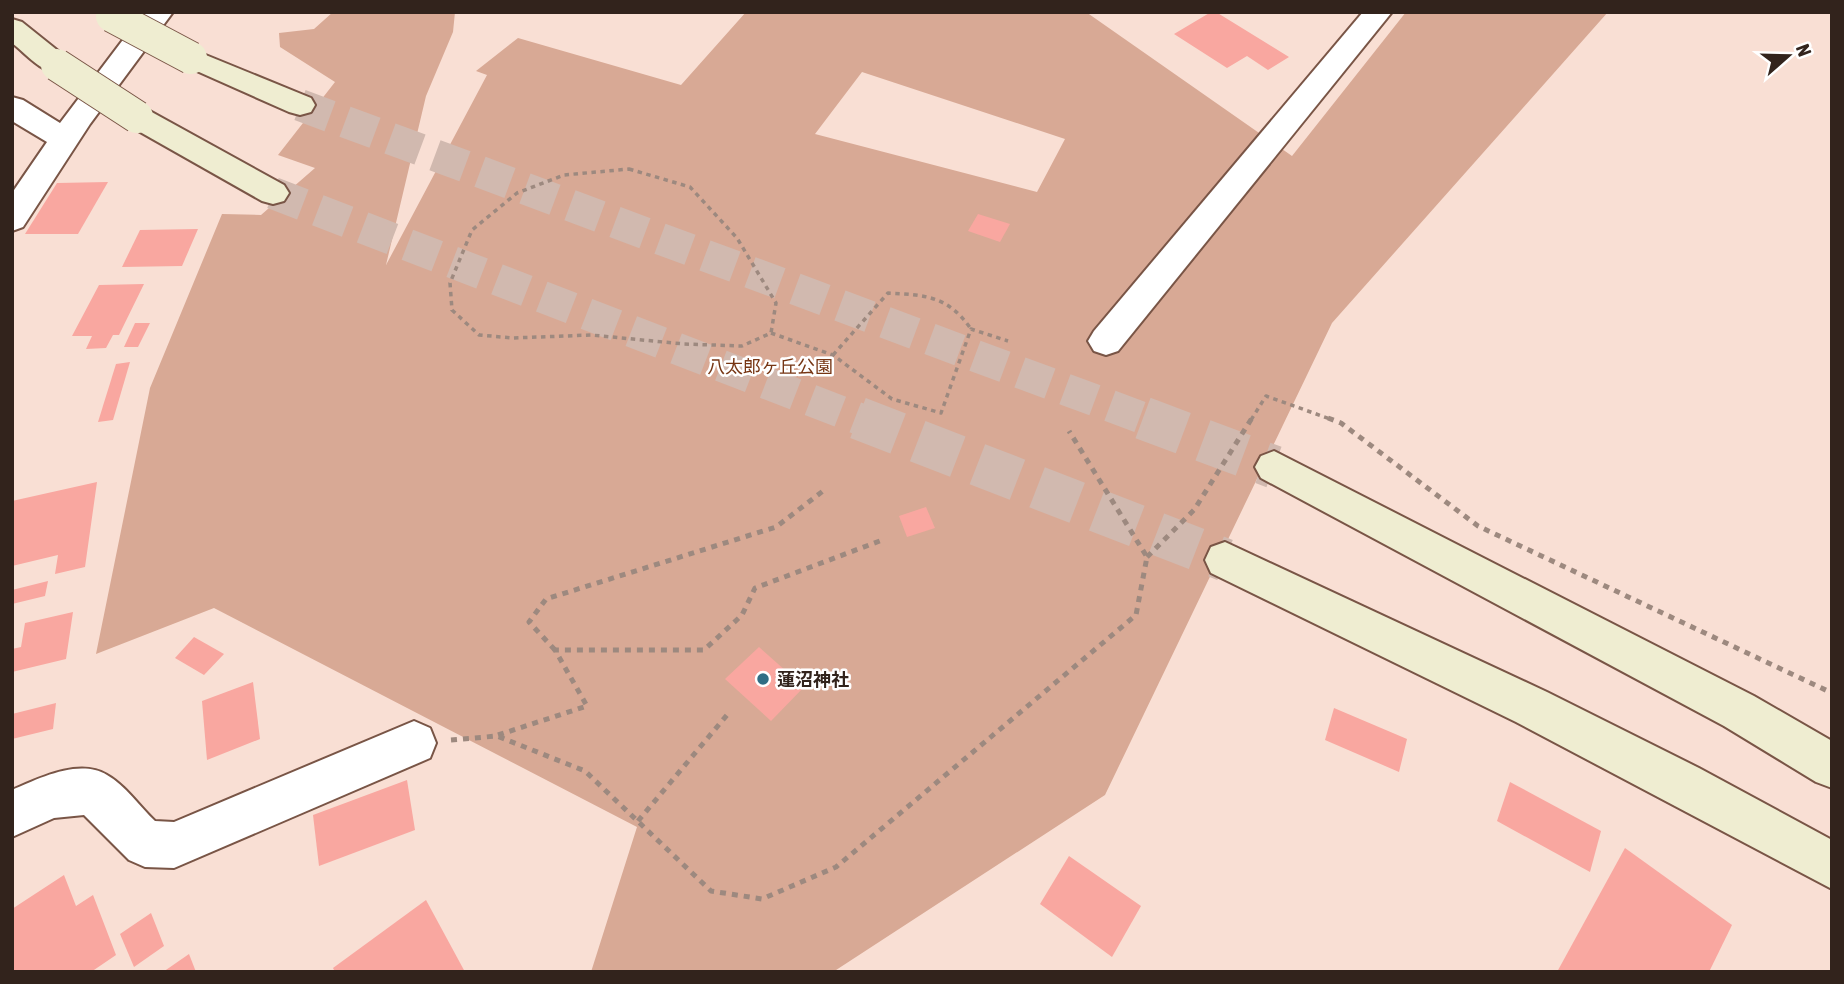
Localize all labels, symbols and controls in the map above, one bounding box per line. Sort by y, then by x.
north arrow [1753,21,1823,91]
text: N [1792,41,1816,59]
park label: 八太郎ヶ丘公園 [707,356,833,377]
place label: 蓮沼神社 [777,669,849,690]
marker: 蓮沼神社 [755,671,771,687]

